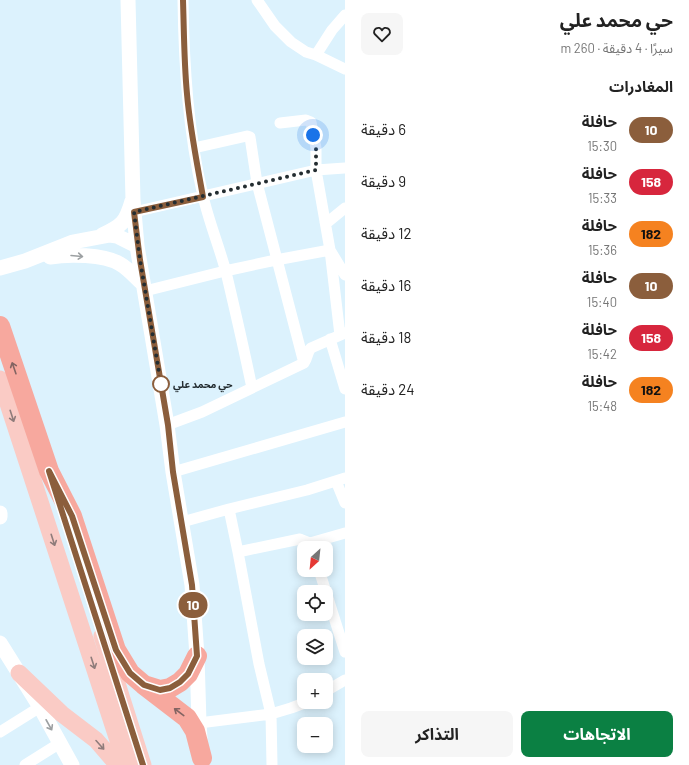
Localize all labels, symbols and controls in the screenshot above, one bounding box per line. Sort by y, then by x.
text: حي محمد علي [560,8,673,31]
button: heart [361,13,403,55]
text: سيرًا · 4 دقيقة · 260 m [560,40,673,56]
text: المغادرات [609,77,673,95]
text: حافلة [582,112,617,130]
text: 6 دقيقة [361,120,406,138]
text: 10 [645,121,657,138]
your location [303,125,323,145]
text: 15:30 [587,138,617,154]
text: حافلة [582,164,617,182]
text: 9 دقيقة [361,172,406,190]
text: 158 [641,173,661,190]
text: 15:33 [588,190,617,206]
text: حافلة [582,216,617,234]
text: 12 دقيقة [361,224,411,242]
text: 182 [641,225,661,242]
text: 15:36 [588,242,617,258]
one-way arrow [71,252,84,259]
text: حافلة [582,268,617,286]
text: 16 دقيقة [361,276,411,294]
text: 10 [645,277,657,294]
text: 15:40 [587,294,617,310]
text: حافلة [582,320,617,338]
text: 18 دقيقة [361,328,411,346]
text: 158 [641,329,661,346]
text: 15:42 [587,346,617,362]
one-way arrow [10,362,17,375]
text: حافلة [582,372,617,390]
marker: حي محمد علي [152,375,170,393]
place label: حي محمد علي [173,378,233,393]
text: 24 دقيقة [361,380,414,398]
text: 182 [641,381,661,398]
text: 15:48 [587,398,617,414]
one-way arrow [9,410,16,423]
one-way arrow [50,533,57,546]
north arrow [297,541,333,577]
map controls [297,541,333,753]
button: locate [297,585,333,621]
line badge: 10 [175,592,211,618]
text: 10 [187,596,199,613]
button: layers [297,629,333,665]
one-way arrow [90,657,97,670]
button: + [297,673,333,709]
one-way arrow [174,708,185,716]
button: التذاكر [361,711,513,757]
button: الاتجاهات [521,711,673,757]
button: − [297,717,333,753]
one-way arrow [46,718,54,730]
one-way arrow [96,740,105,751]

